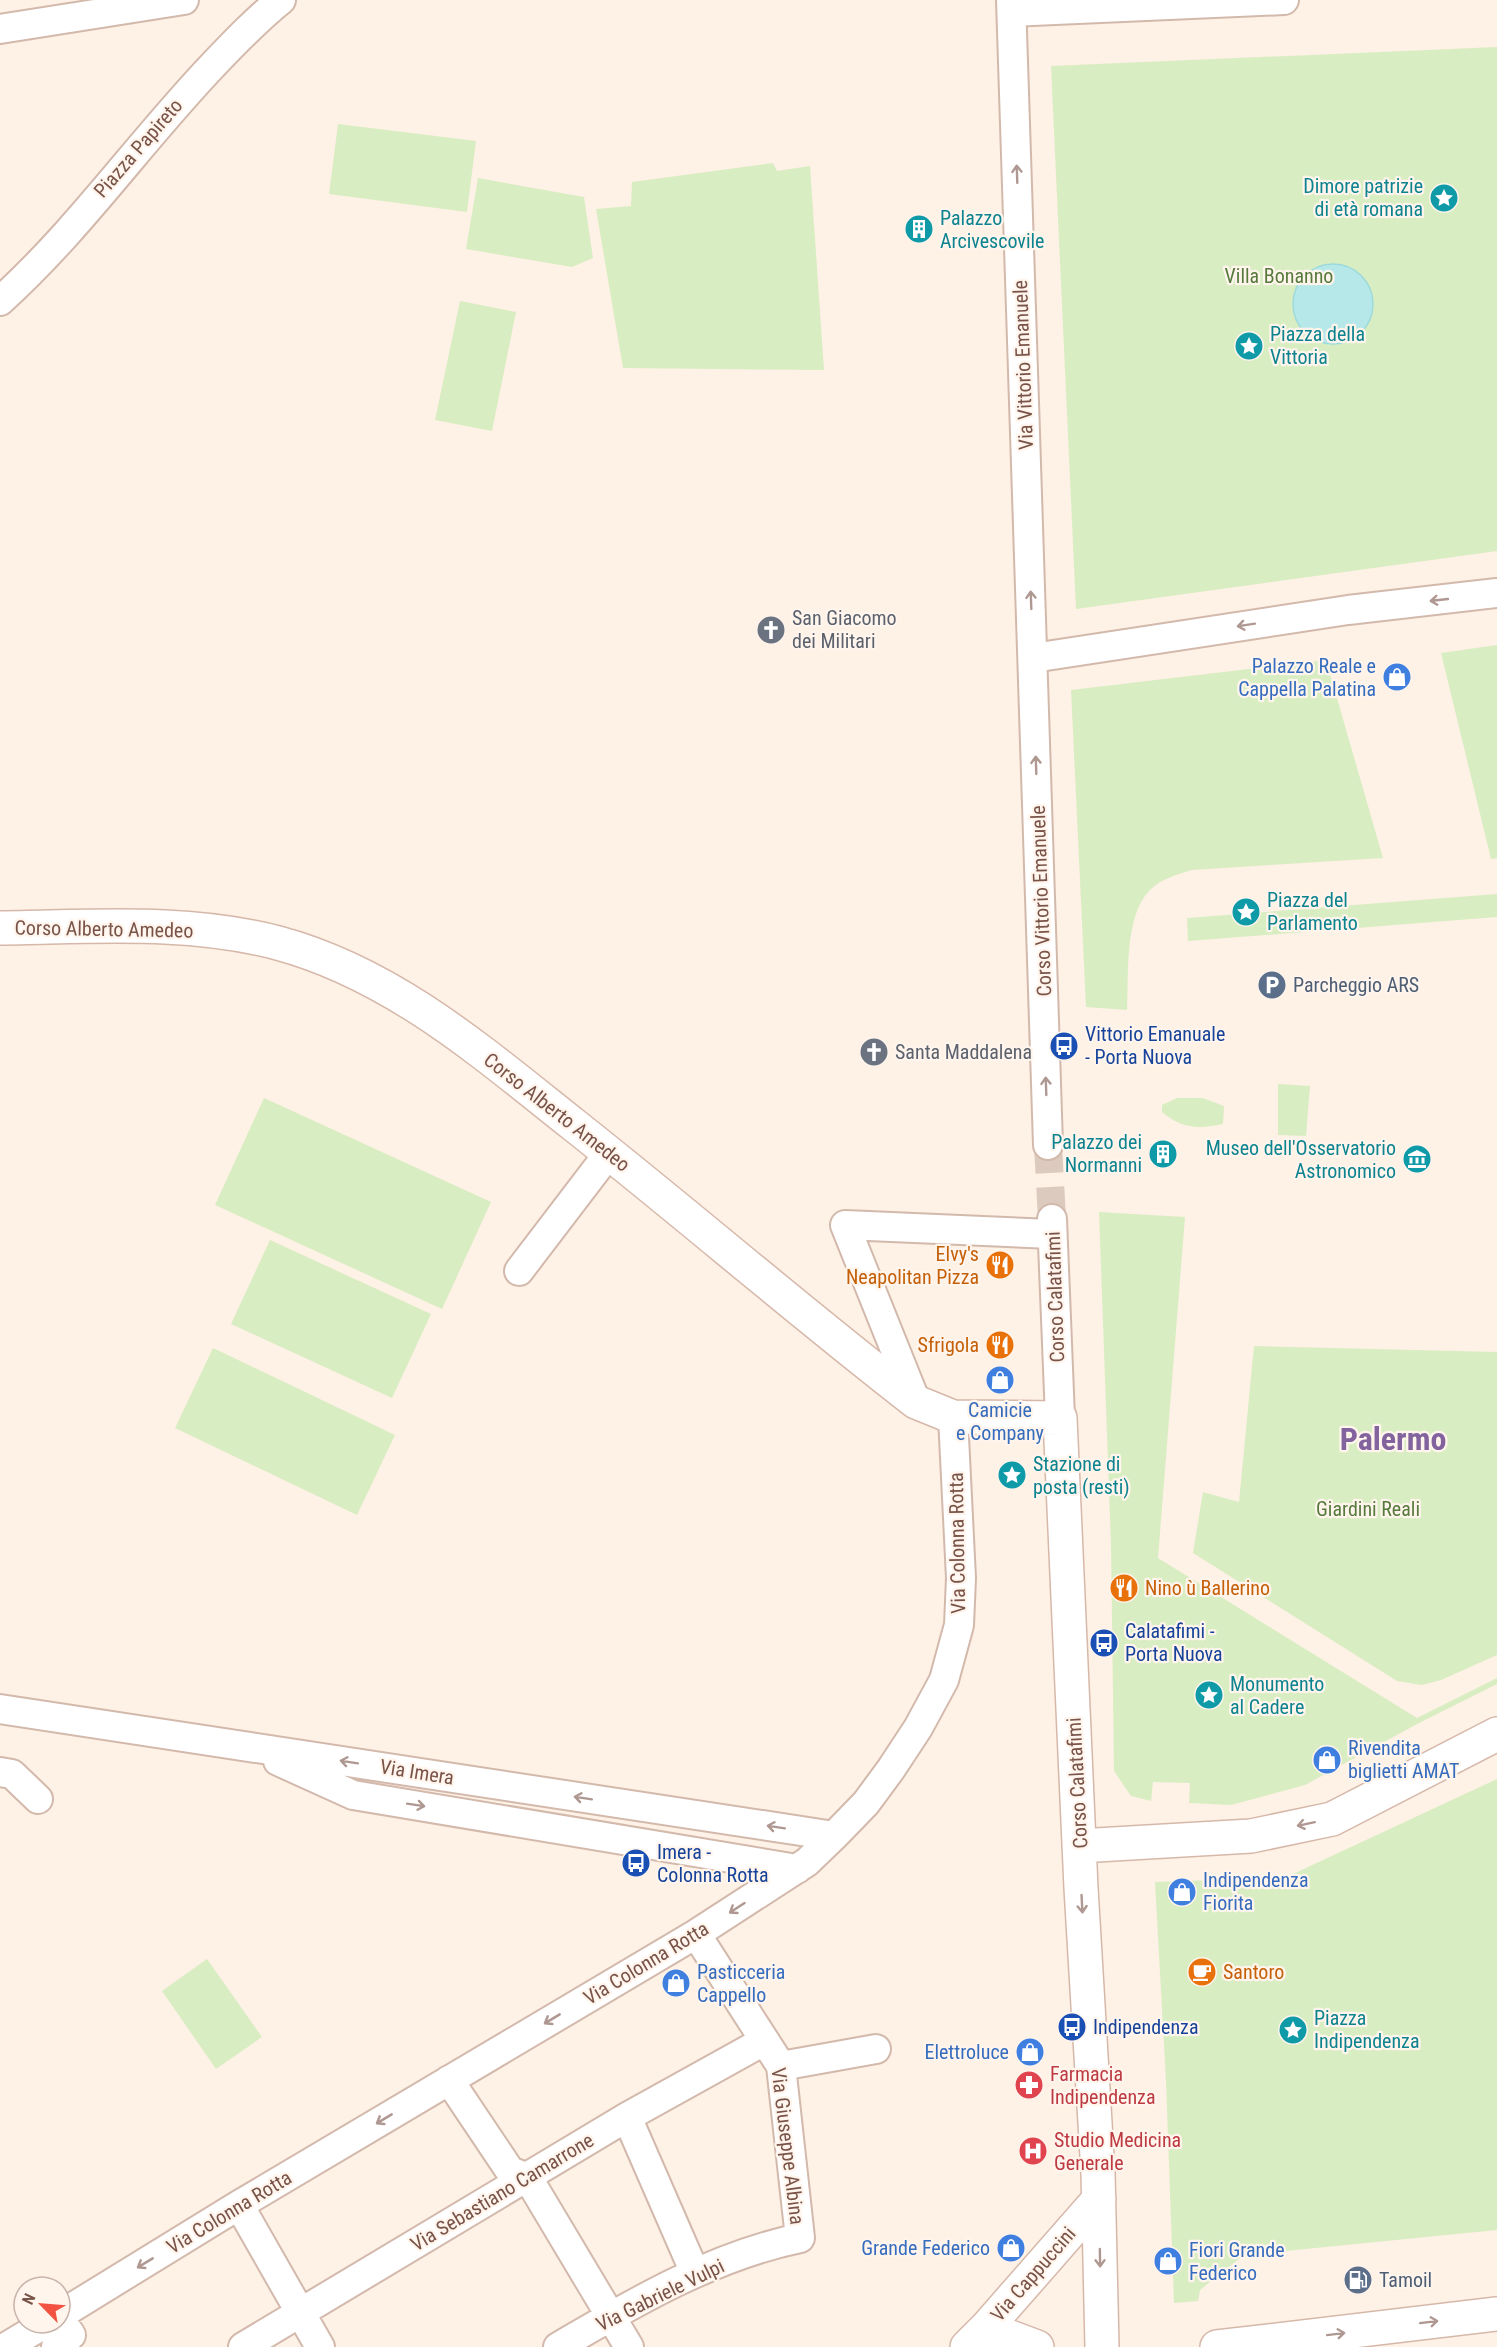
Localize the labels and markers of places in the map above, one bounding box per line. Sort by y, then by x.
place label: Dimore patrizie di età romana [1303,174,1423,221]
place icon: Dimore patrizie di età romana [1428,182,1460,214]
place label: Palazzo Arcivescovile [940,206,1044,253]
building icon: Palazzo Arcivescovile [903,213,935,245]
place label: Piazza della Vittoria [1270,322,1365,369]
place icon: Piazza della Vittoria [1233,330,1265,362]
place label: San Giacomo dei Militari [792,606,897,653]
church icon: San Giacomo dei Militari [755,614,787,646]
place label: Palazzo Reale e Cappella Palatina [1238,654,1376,701]
shop icon: Palazzo Reale e Cappella Palatina [1381,661,1413,693]
place label: Piazza del Parlamento [1267,888,1358,935]
place icon: Piazza del Parlamento [1230,896,1262,928]
parking icon: Parcheggio ARS [1256,969,1288,1001]
place label: Parcheggio ARS [1293,973,1419,997]
place label: Vittorio Emanuale - Porta Nuova [1085,1022,1225,1069]
bus stop icon: Vittorio Emanuale - Porta Nuova [1048,1030,1080,1062]
church icon: Santa Maddalena [858,1036,890,1068]
place label: Santa Maddalena [895,1040,1032,1064]
place label: Palazzo dei Normanni [1051,1130,1142,1177]
place label: Museo dell'Osservatorio Astronomico [1206,1136,1396,1183]
building icon: Palazzo dei Normanni [1147,1138,1179,1170]
museum icon: Museo dell'Osservatorio Astronomico [1401,1143,1433,1175]
place label: Elvy's Neapolitan Pizza [846,1242,979,1289]
restaurant icon: Elvy's Neapolitan Pizza [984,1249,1016,1281]
restaurant icon: Sfrigola [984,1329,1016,1361]
place label: Sfrigola [918,1333,979,1357]
shop icon: Camicie e Company [984,1364,1016,1396]
place label: Camicie e Company [956,1398,1044,1445]
place label: Stazione di posta (resti) [1033,1452,1130,1499]
place icon: Stazione di posta (resti) [996,1459,1028,1491]
restaurant icon: Nino ù Ballerino [1108,1572,1140,1604]
place label: Nino ù Ballerino [1145,1576,1270,1600]
place label: Calatafimi - Porta Nuova [1125,1619,1223,1666]
bus stop icon: Calatafimi - Porta Nuova [1088,1627,1120,1659]
place label: Monumento al Cadere [1230,1672,1324,1719]
place icon: Monumento al Cadere [1193,1679,1225,1711]
place label: Rivendita biglietti AMAT [1348,1736,1459,1783]
shop icon: Rivendita biglietti AMAT [1311,1744,1343,1776]
place label: Imera - Colonna Rotta [657,1840,769,1887]
bus stop icon: Imera - Colonna Rotta [620,1847,652,1879]
place label: Indipendenza Fiorita [1203,1868,1308,1915]
shop icon: Indipendenza Fiorita [1166,1876,1198,1908]
cafe icon: Santoro [1186,1956,1218,1988]
place label: Pasticceria Cappello [697,1960,785,2007]
place label: Santoro [1223,1960,1284,1984]
shop icon: Pasticceria Cappello [660,1967,692,1999]
place label: Piazza Indipendenza [1314,2006,1419,2053]
bus stop icon: Indipendenza [1056,2011,1088,2043]
place icon: Piazza Indipendenza [1277,2014,1309,2046]
place label: Indipendenza [1093,2015,1198,2039]
shop icon: Elettroluce [1014,2036,1046,2068]
place label: Elettroluce [924,2040,1009,2064]
place label: Farmacia Indipendenza [1050,2062,1155,2109]
pharmacy icon: Farmacia Indipendenza [1013,2069,1045,2101]
place label: Studio Medicina Generale [1054,2128,1181,2175]
hospital icon: Studio Medicina Generale [1017,2135,1049,2167]
shop icon: Grande Federico [995,2232,1027,2264]
place label: Grande Federico [861,2236,990,2260]
place label: Fiori Grande Federico [1189,2238,1285,2285]
shop icon: Fiori Grande Federico [1152,2245,1184,2277]
fuel station icon: Tamoil [1342,2264,1374,2296]
place label: Tamoil [1379,2268,1432,2292]

